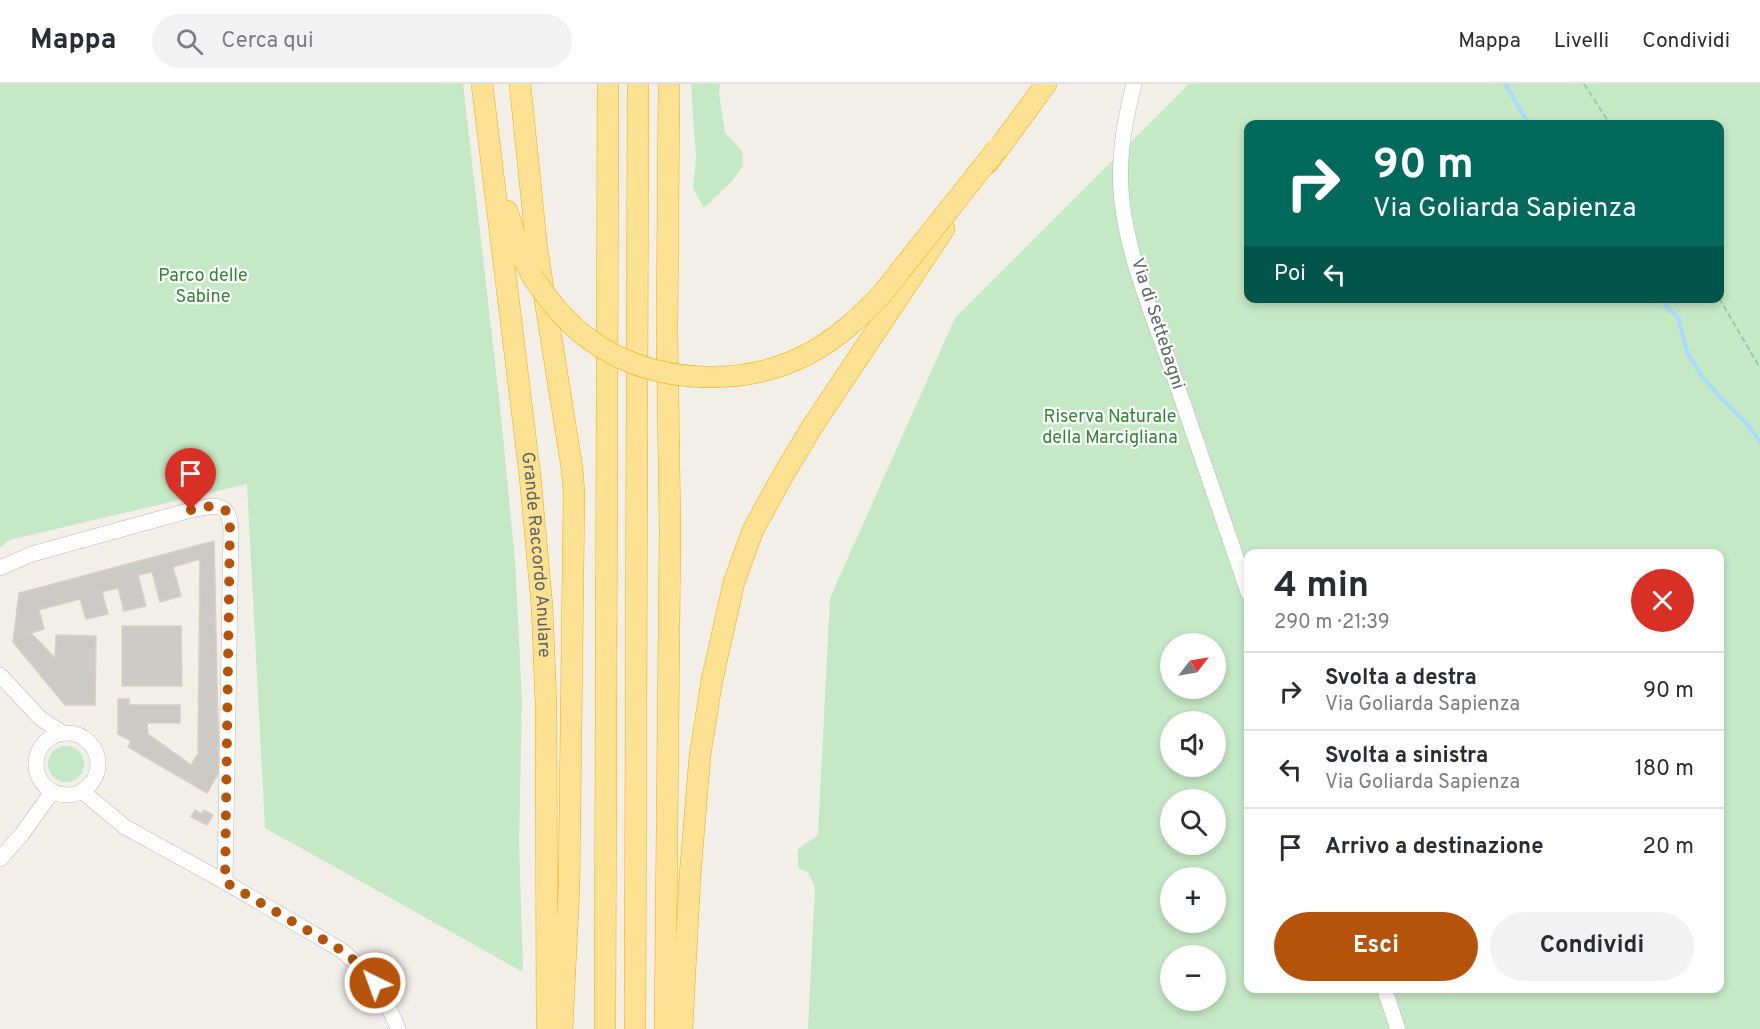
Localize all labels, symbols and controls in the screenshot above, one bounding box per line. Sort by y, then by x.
search box [152,14,572,68]
text: Mappa [30,23,116,59]
icon: search [173,25,206,58]
text: Cerca qui [221,28,314,55]
text: Mappa [1458,28,1521,55]
text: Livelli [1554,28,1609,55]
text: Condividi [1642,28,1730,55]
text: 90 m [1373,140,1474,193]
icon: right [1274,144,1352,222]
text: Via Goliarda Sapienza [1373,192,1636,226]
street label: Via di Settebagni [1125,255,1189,393]
icon: left [1318,258,1351,291]
text: Poi [1274,261,1306,288]
park label: Parco delle Sabine [158,265,248,309]
park label: Riserva Naturale della Marcigliana [1042,406,1178,450]
pin [165,448,216,510]
street label: Grande Raccordo Anulare [516,451,556,658]
icon: arrive [174,457,207,490]
text: 4 min [1274,564,1369,610]
button: close [1631,569,1694,632]
text: 290 m · 21:39 [1274,610,1390,636]
north arrow [1160,633,1226,699]
map controls [1160,633,1226,1011]
text: Svolta a destra [1325,665,1477,692]
icon: right [1274,675,1307,708]
text: 90 m [1643,678,1694,705]
text: Via Goliarda Sapienza [1325,692,1520,718]
button: sound [1160,711,1226,777]
text: Svolta a sinistra [1325,743,1488,770]
icon: left [1274,753,1307,786]
text: 180 m [1635,756,1694,783]
text: Via Goliarda Sapienza [1325,770,1520,796]
button: search [1160,789,1226,855]
icon: arrive [1274,831,1307,864]
text: Arrivo a destinazione [1325,834,1543,861]
text: 20 m [1643,834,1694,861]
button: + [1160,867,1226,933]
button: Esci [1274,912,1478,981]
button: Condividi [1490,912,1694,981]
button: − [1160,945,1226,1011]
position arrow [343,951,407,1015]

